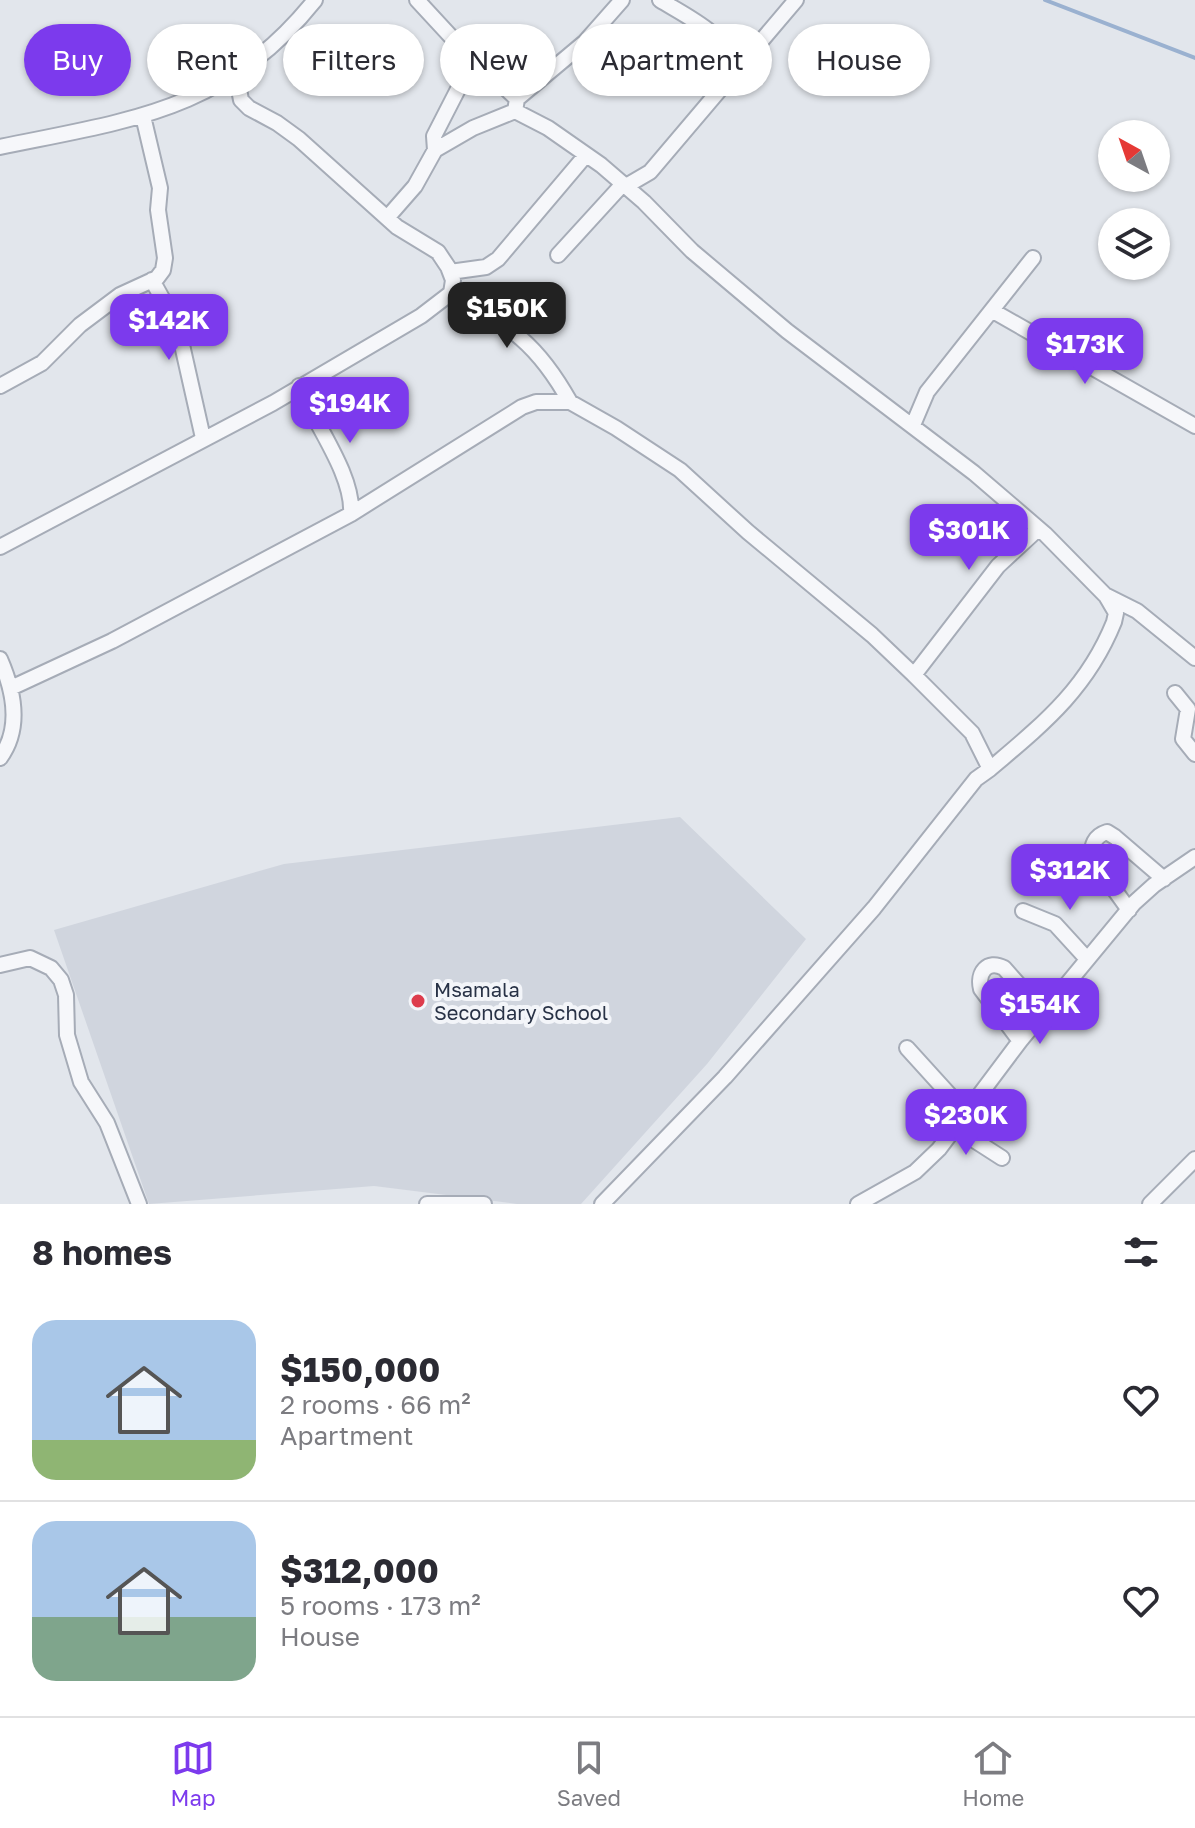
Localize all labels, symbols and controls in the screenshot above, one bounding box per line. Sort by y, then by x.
chip: Buy [24,24,131,96]
chip: Rent [147,24,267,96]
chip: Filters [283,24,424,96]
chip: New [440,24,556,96]
chip: Apartment [572,24,772,96]
chip: House [788,24,930,96]
north arrow [1098,120,1170,192]
map controls [1098,120,1170,280]
button: layers [1098,208,1170,280]
pin: $150K [451,282,563,350]
text: $150K [466,292,548,323]
pin: $142K [113,294,225,362]
text: $142K [128,304,210,335]
pin: $173K [1029,318,1141,386]
text: $173K [1045,328,1125,359]
pin: $194K [294,377,406,445]
text: $194K [309,387,391,418]
pin: $301K [913,504,1025,572]
text: $301K [928,514,1010,545]
pin: $312K [1014,844,1126,912]
text: $312K [1029,854,1111,885]
place label: Msamala Secondary School [434,977,608,1024]
pin: $154K [984,978,1096,1046]
text: $154K [999,988,1081,1019]
marker: Msamala Secondary School [409,992,427,1010]
pin: $230K [910,1089,1022,1157]
text: $230K [924,1099,1008,1130]
icon: filters [1119,1230,1163,1274]
text: 8 homes [32,1232,172,1272]
text: $150,000 [280,1349,440,1389]
icon: home [96,1352,192,1448]
icon: heart [1119,1378,1163,1422]
text: 2 rooms · 66 m² [280,1389,471,1420]
text: Apartment [280,1420,413,1451]
text: $312,000 [280,1550,439,1590]
icon: home [96,1553,192,1649]
icon: heart [1119,1579,1163,1623]
text: 5 rooms · 173 m² [280,1590,481,1621]
text: House [280,1621,360,1652]
tab: Map [171,1736,216,1811]
tab: Saved [557,1736,621,1811]
tab: Home [962,1736,1024,1811]

